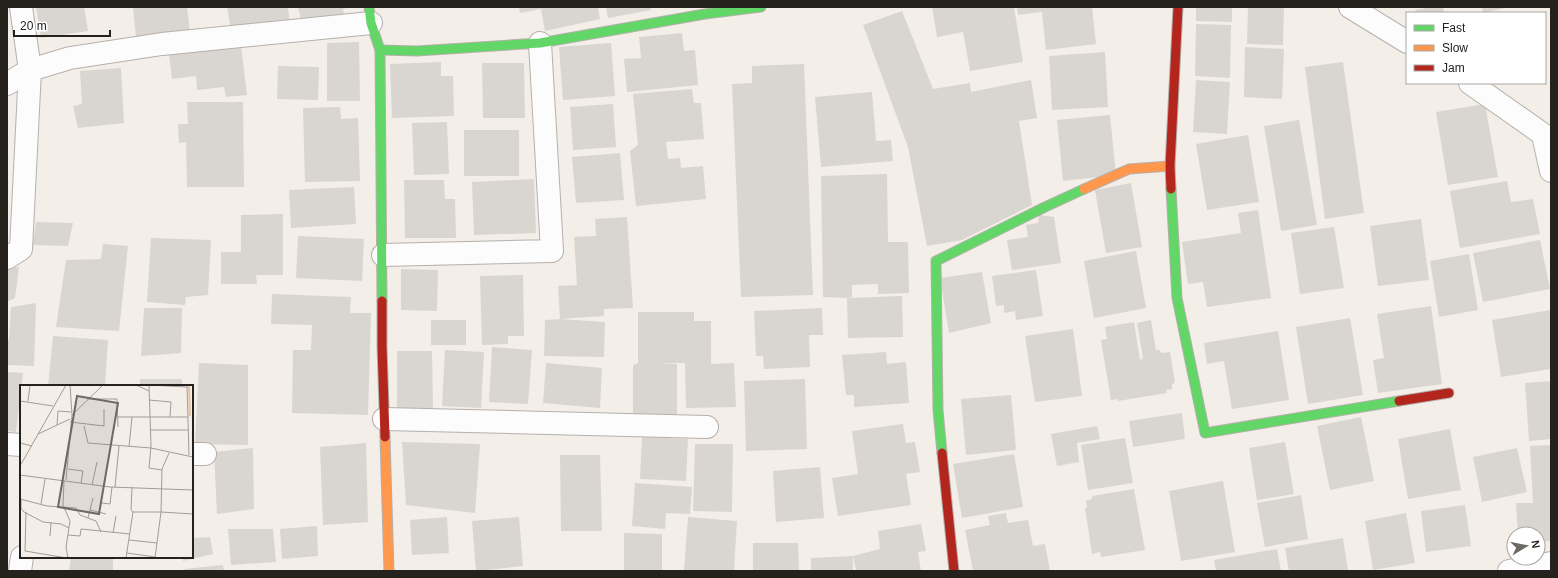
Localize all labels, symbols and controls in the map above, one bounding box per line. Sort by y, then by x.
scale bar [14,12,110,38]
legend [1406,12,1546,84]
text: 20 m [20,19,47,33]
text: Fast [1442,21,1466,35]
text: Slow [1442,41,1468,55]
text: Jam [1442,61,1465,75]
inset map [20,385,193,558]
north arrow [1506,526,1546,566]
text: N [1529,539,1542,549]

